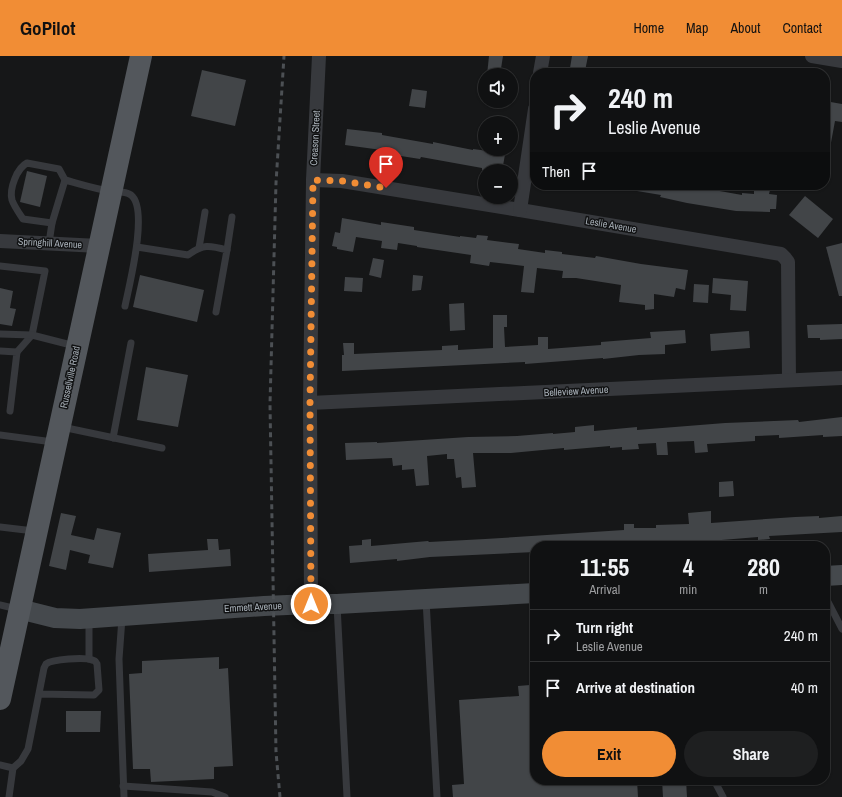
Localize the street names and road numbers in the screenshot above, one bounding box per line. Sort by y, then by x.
street label: Creason Street [307,109,323,166]
street label: Leslie Avenue [585,214,638,236]
street label: Springhill Avenue [18,235,83,251]
street label: Russellville Road [57,345,83,409]
street label: Belleview Avenue [543,383,609,399]
street label: Emmett Avenue [224,599,283,615]

